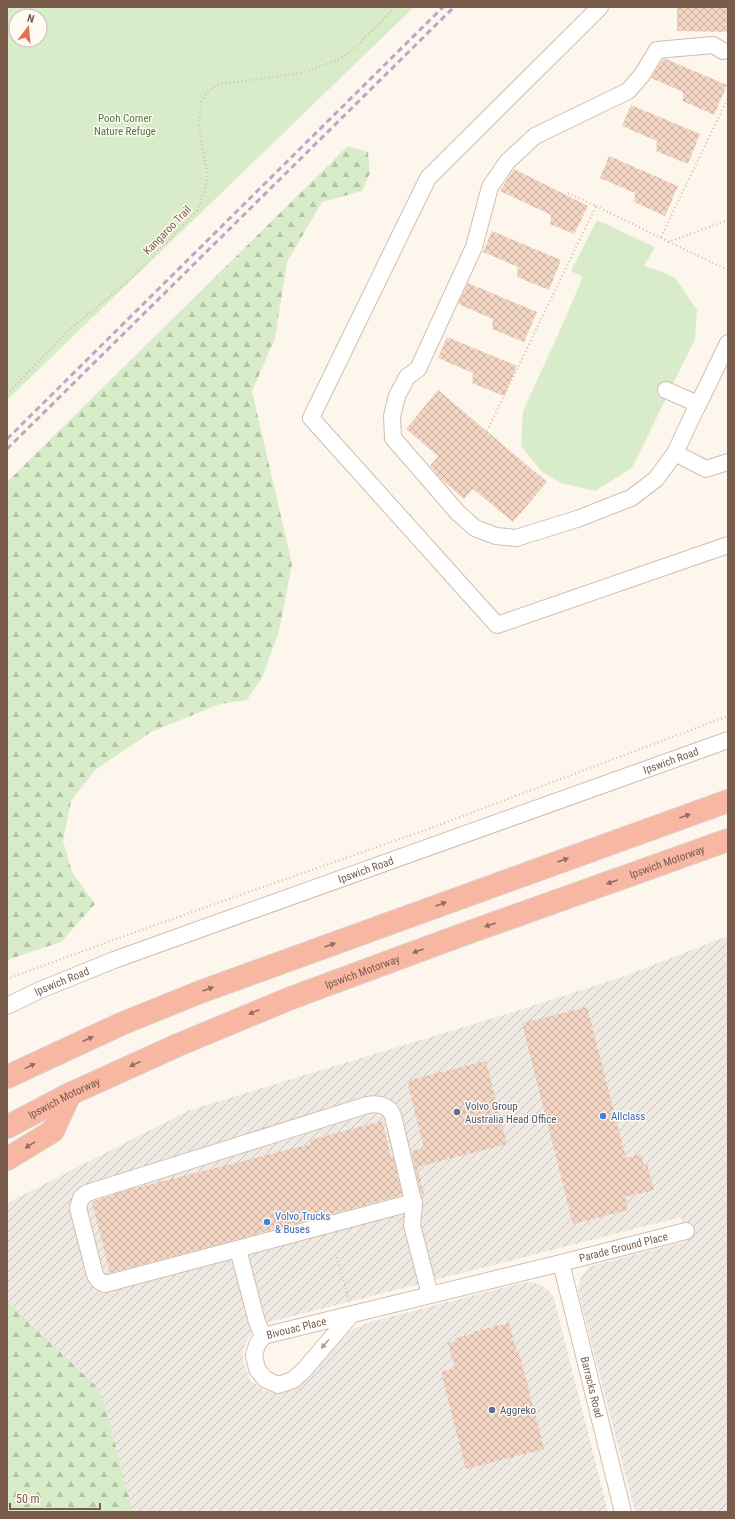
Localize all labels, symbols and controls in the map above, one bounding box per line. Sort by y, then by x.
north arrow [8,8,48,48]
text: N [26,12,36,26]
park label: Pooh Corner Nature Refuge [94,112,156,138]
street label: Kangaroo Trail [141,203,194,257]
street label: Ipswich Road [642,745,700,777]
one-way arrow [680,813,692,819]
street label: Ipswich Motorway [628,843,707,882]
street label: Ipswich Road [336,854,395,886]
one-way arrow [558,857,570,863]
one-way arrow [606,879,618,885]
one-way arrow [435,901,447,907]
one-way arrow [483,922,495,928]
one-way arrow [325,941,337,947]
one-way arrow [411,948,423,954]
street label: Ipswich Motorway [323,952,402,992]
street label: Ipswich Road [32,965,91,999]
one-way arrow [203,986,215,992]
one-way arrow [248,1010,260,1016]
one-way arrow [82,1035,94,1042]
one-way arrow [130,1061,141,1067]
one-way arrow [24,1063,36,1069]
street label: Ipswich Motorway [26,1075,103,1122]
place label: Volvo Group Australia Head Office [465,1100,556,1126]
marker: Volvo Group Australia Head Office [452,1107,462,1117]
place label: Allclass [611,1110,645,1123]
marker: Allclass [598,1111,608,1121]
one-way arrow [24,1141,36,1148]
place label: Volvo Trucks & Buses [275,1210,330,1236]
marker: Volvo Trucks & Buses [262,1217,272,1227]
street label: Parade Ground Place [578,1230,669,1265]
street label: Bivouac Place [265,1315,328,1342]
one-way arrow [321,1339,330,1349]
street label: Barracks Road [578,1355,605,1419]
place label: Aggreko [500,1404,537,1417]
marker: Aggreko [487,1405,497,1415]
scale bar [10,1485,100,1511]
text: 50 m [16,1492,40,1506]

